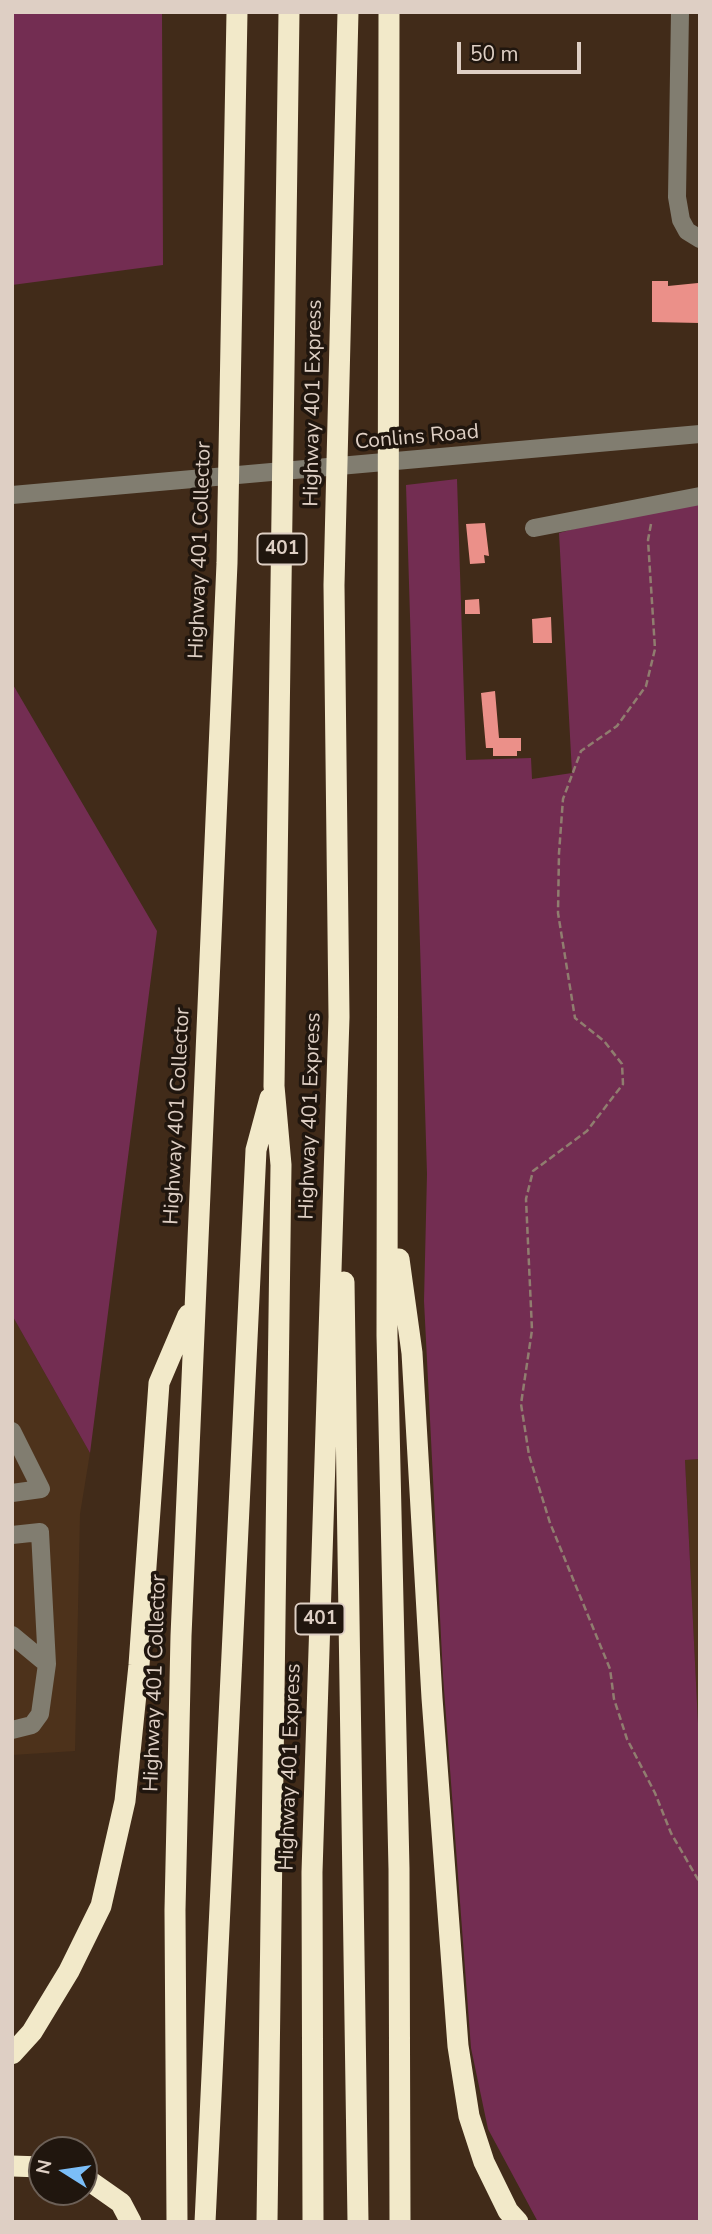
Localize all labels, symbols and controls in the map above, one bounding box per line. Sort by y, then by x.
scale bar [460,28,584,72]
text: 50 m [470,40,519,68]
street label: Highway 401 Express [300,299,328,507]
street label: Conlins Road [354,420,480,456]
street label: Highway 401 Collector [185,441,217,659]
road number: 401 [258,534,306,564]
street label: Highway 401 Collector [160,1007,196,1225]
street label: Highway 401 Express [295,1012,327,1220]
street label: Highway 401 Collector [140,1574,172,1792]
road number: 401 [296,1604,344,1634]
street label: Highway 401 Express [275,1663,307,1871]
north arrow [28,2136,98,2206]
text: N [30,2157,59,2177]

